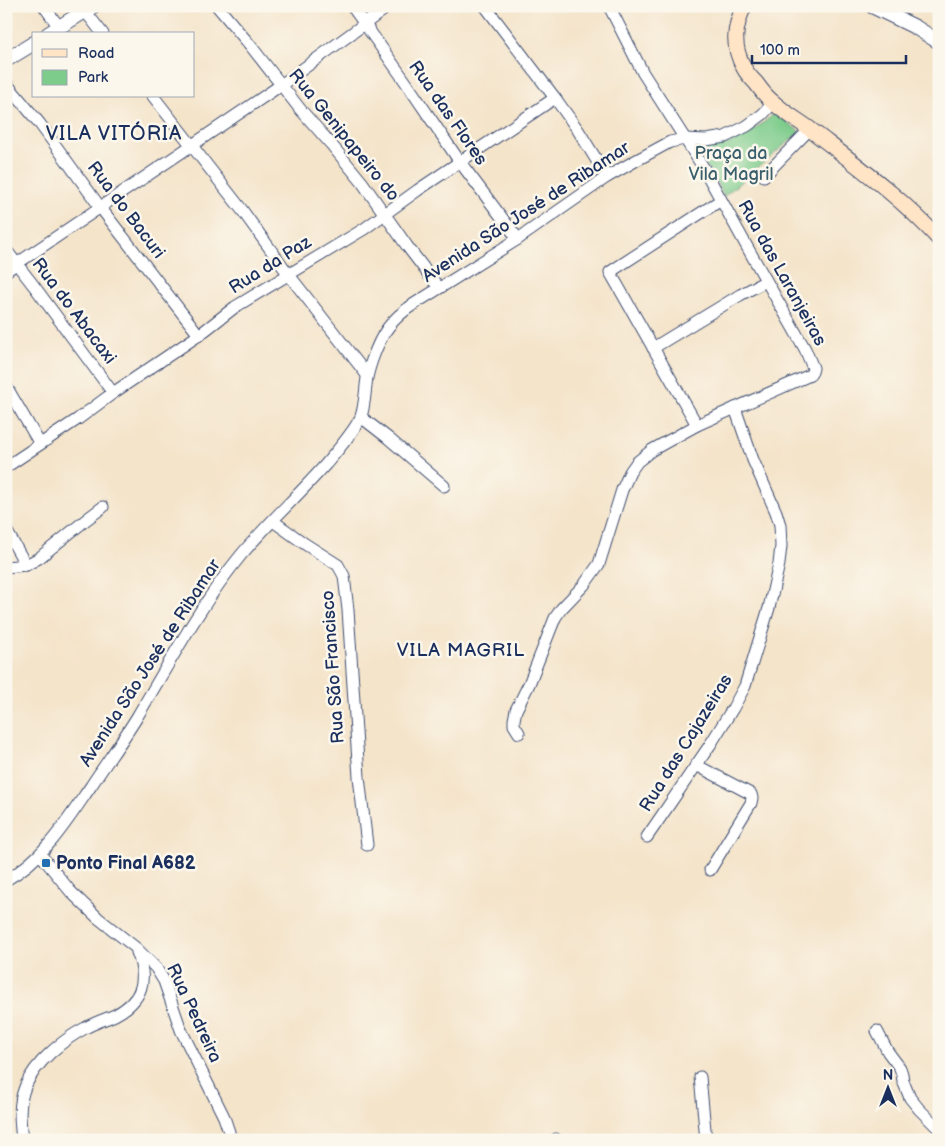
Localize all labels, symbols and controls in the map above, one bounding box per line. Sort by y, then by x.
legend [32,32,195,98]
scale bar [752,32,906,64]
text: 100 m [760,41,800,60]
text: Road [78,44,114,63]
street label: Rua das Flores [404,57,492,169]
street label: Rua Genipapeiro do [284,65,404,205]
text: Park [78,68,109,87]
district label: VILA VITÓRIA [46,121,182,146]
street label: Avenida São José de Ribamar [418,137,634,287]
park label: Praça da Vila Magril [688,143,774,185]
street label: Rua do Bacuri [83,157,169,263]
street label: Rua das Laranjeiras [733,197,831,349]
street label: Rua da Paz [225,231,315,298]
street label: Rua do Abacaxi [27,254,121,368]
street label: Avenida São José de Ribamar [75,555,225,771]
street label: Rua São Francisco [317,590,349,744]
district label: VILA MAGRIL [397,639,525,662]
street label: Rua das Cajazeiras [635,670,737,816]
place label: Ponto Final A682 [56,853,196,874]
marker: Ponto Final A682 [40,857,52,869]
street label: Rua Pedreira [162,960,226,1066]
north arrow [862,1064,912,1114]
text: N [883,1067,893,1084]

